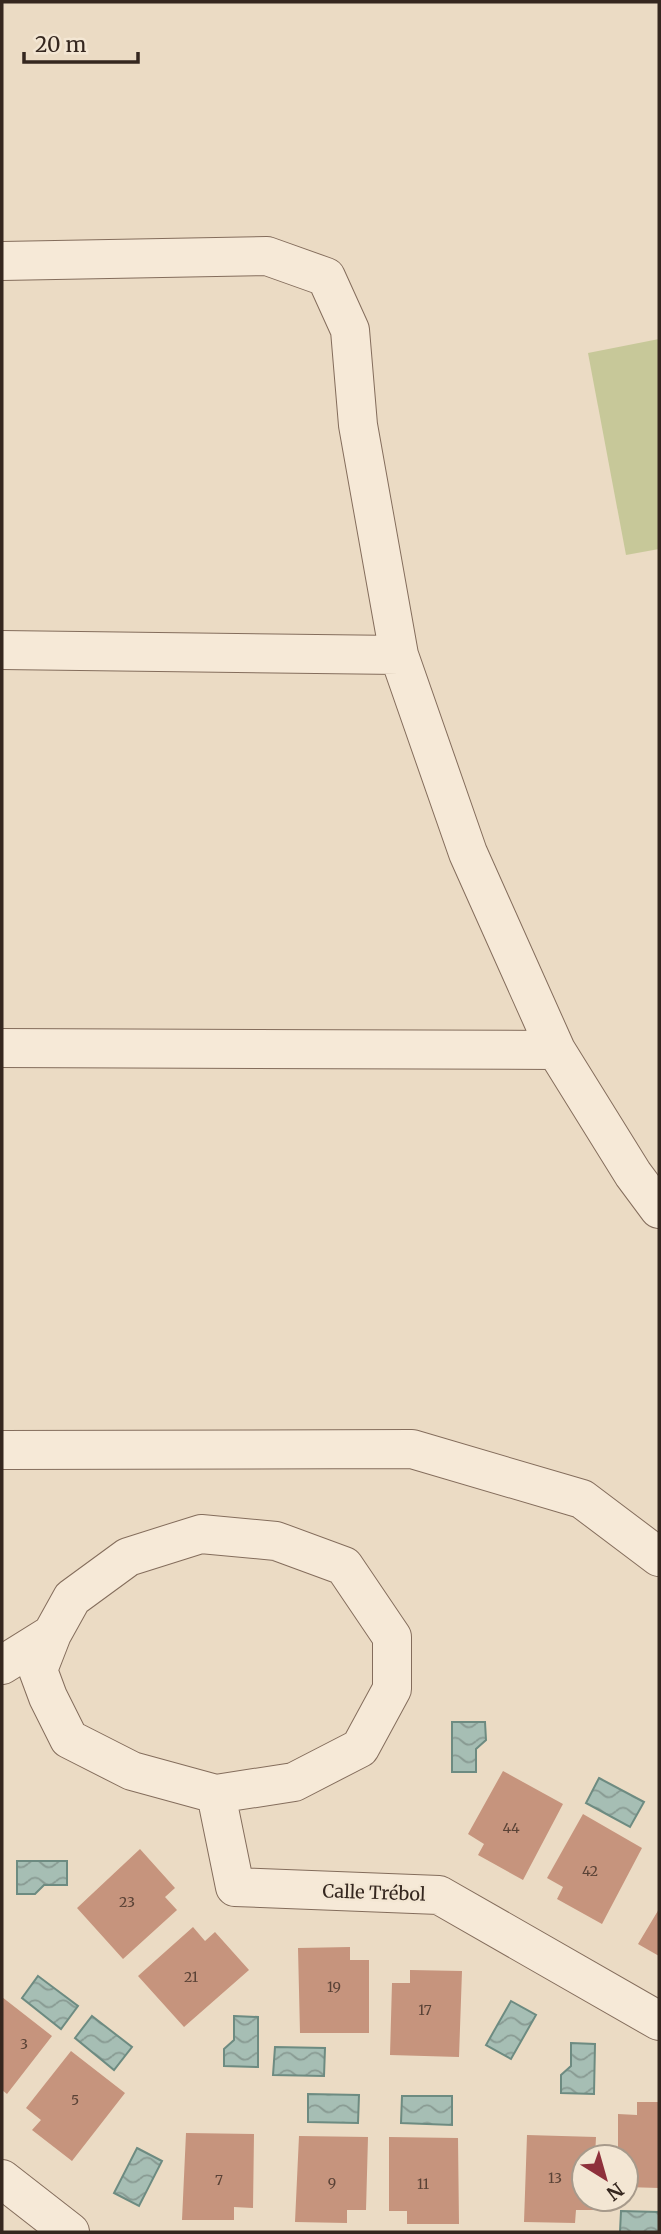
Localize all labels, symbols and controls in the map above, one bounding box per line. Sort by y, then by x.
scale bar [24,21,138,65]
text: 20 m [35,31,87,58]
house number: 44 [502,1819,520,1837]
house number: 42 [582,1862,598,1880]
street label: Calle Trébol [322,1879,426,1906]
house number: 23 [119,1893,135,1911]
house number: 21 [184,1968,198,1986]
house number: 19 [327,1978,341,1996]
house number: 17 [418,2001,432,2019]
house number: 3 [20,2035,28,2053]
house number: 5 [71,2091,79,2109]
north arrow [570,2143,640,2213]
house number: 13 [548,2169,562,2187]
house number: 7 [215,2171,223,2189]
house number: 9 [328,2174,336,2192]
house number: 11 [417,2175,429,2193]
text: N [602,2177,628,2206]

